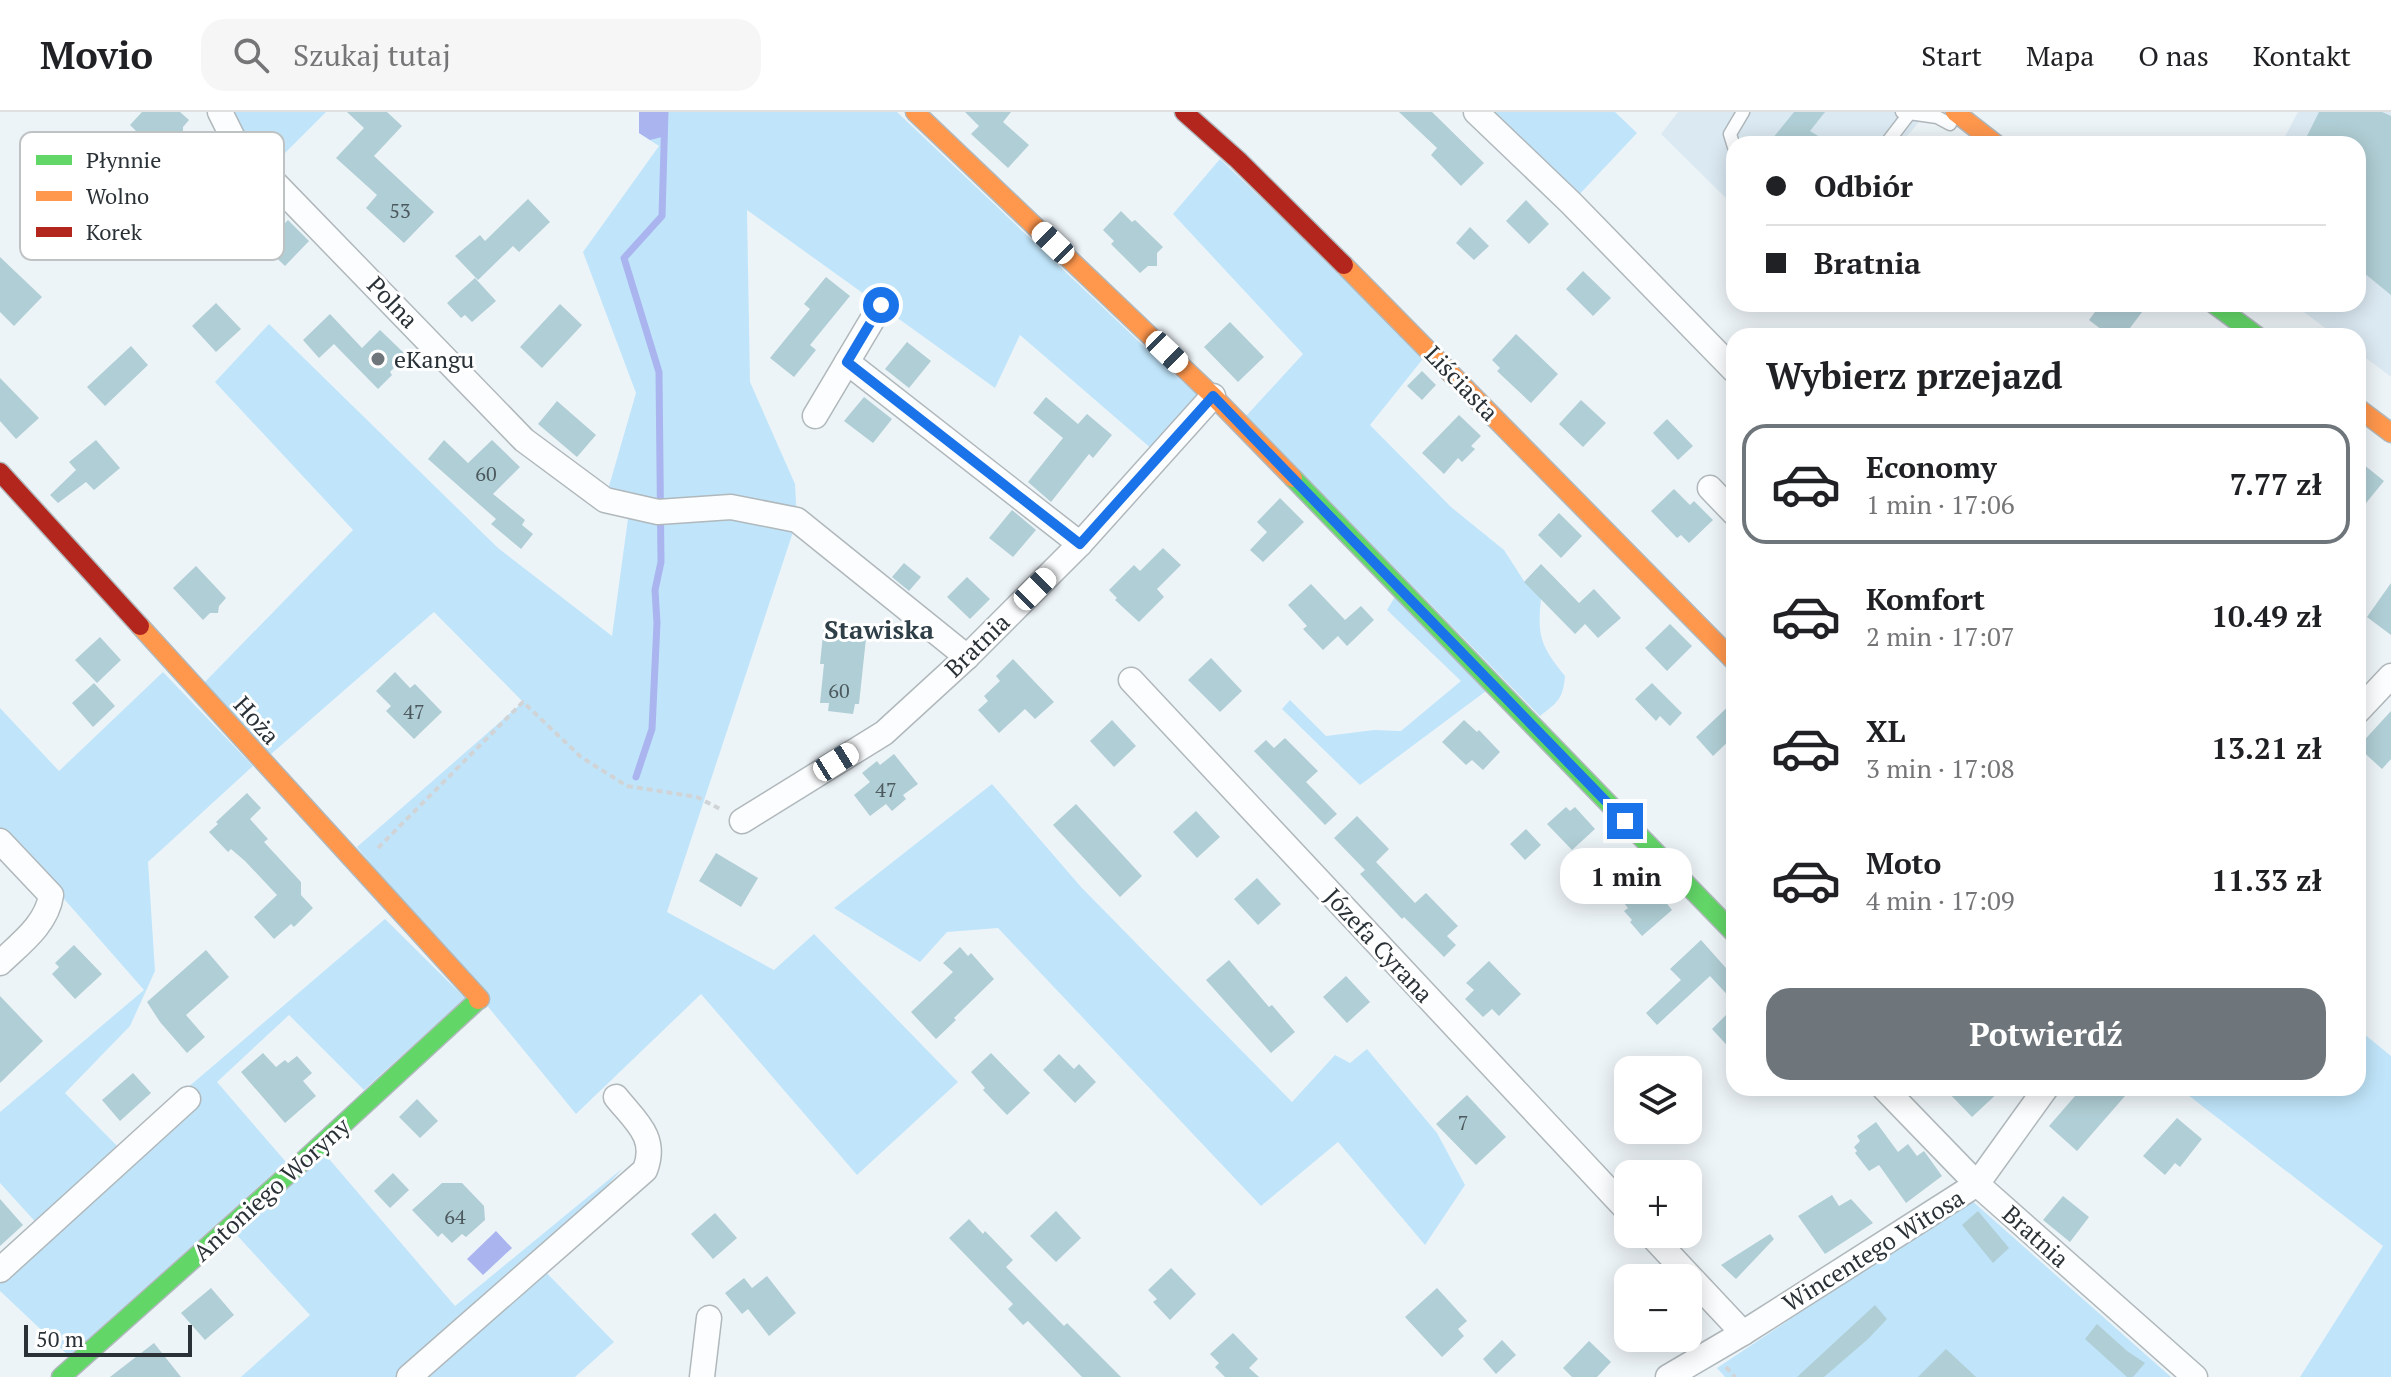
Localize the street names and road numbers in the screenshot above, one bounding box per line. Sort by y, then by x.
street label: Polna [360,269,426,335]
street label: Liściasta [1418,339,1506,427]
street label: Bratnia [938,606,1016,684]
street label: Hoża [227,689,287,751]
street label: Józefa Cyrana [1318,881,1440,1009]
street label: Antoniego Woryny [186,1109,357,1268]
street label: Wincentego Witosa [1776,1181,1970,1319]
street label: Bratnia [1996,1198,2076,1274]

